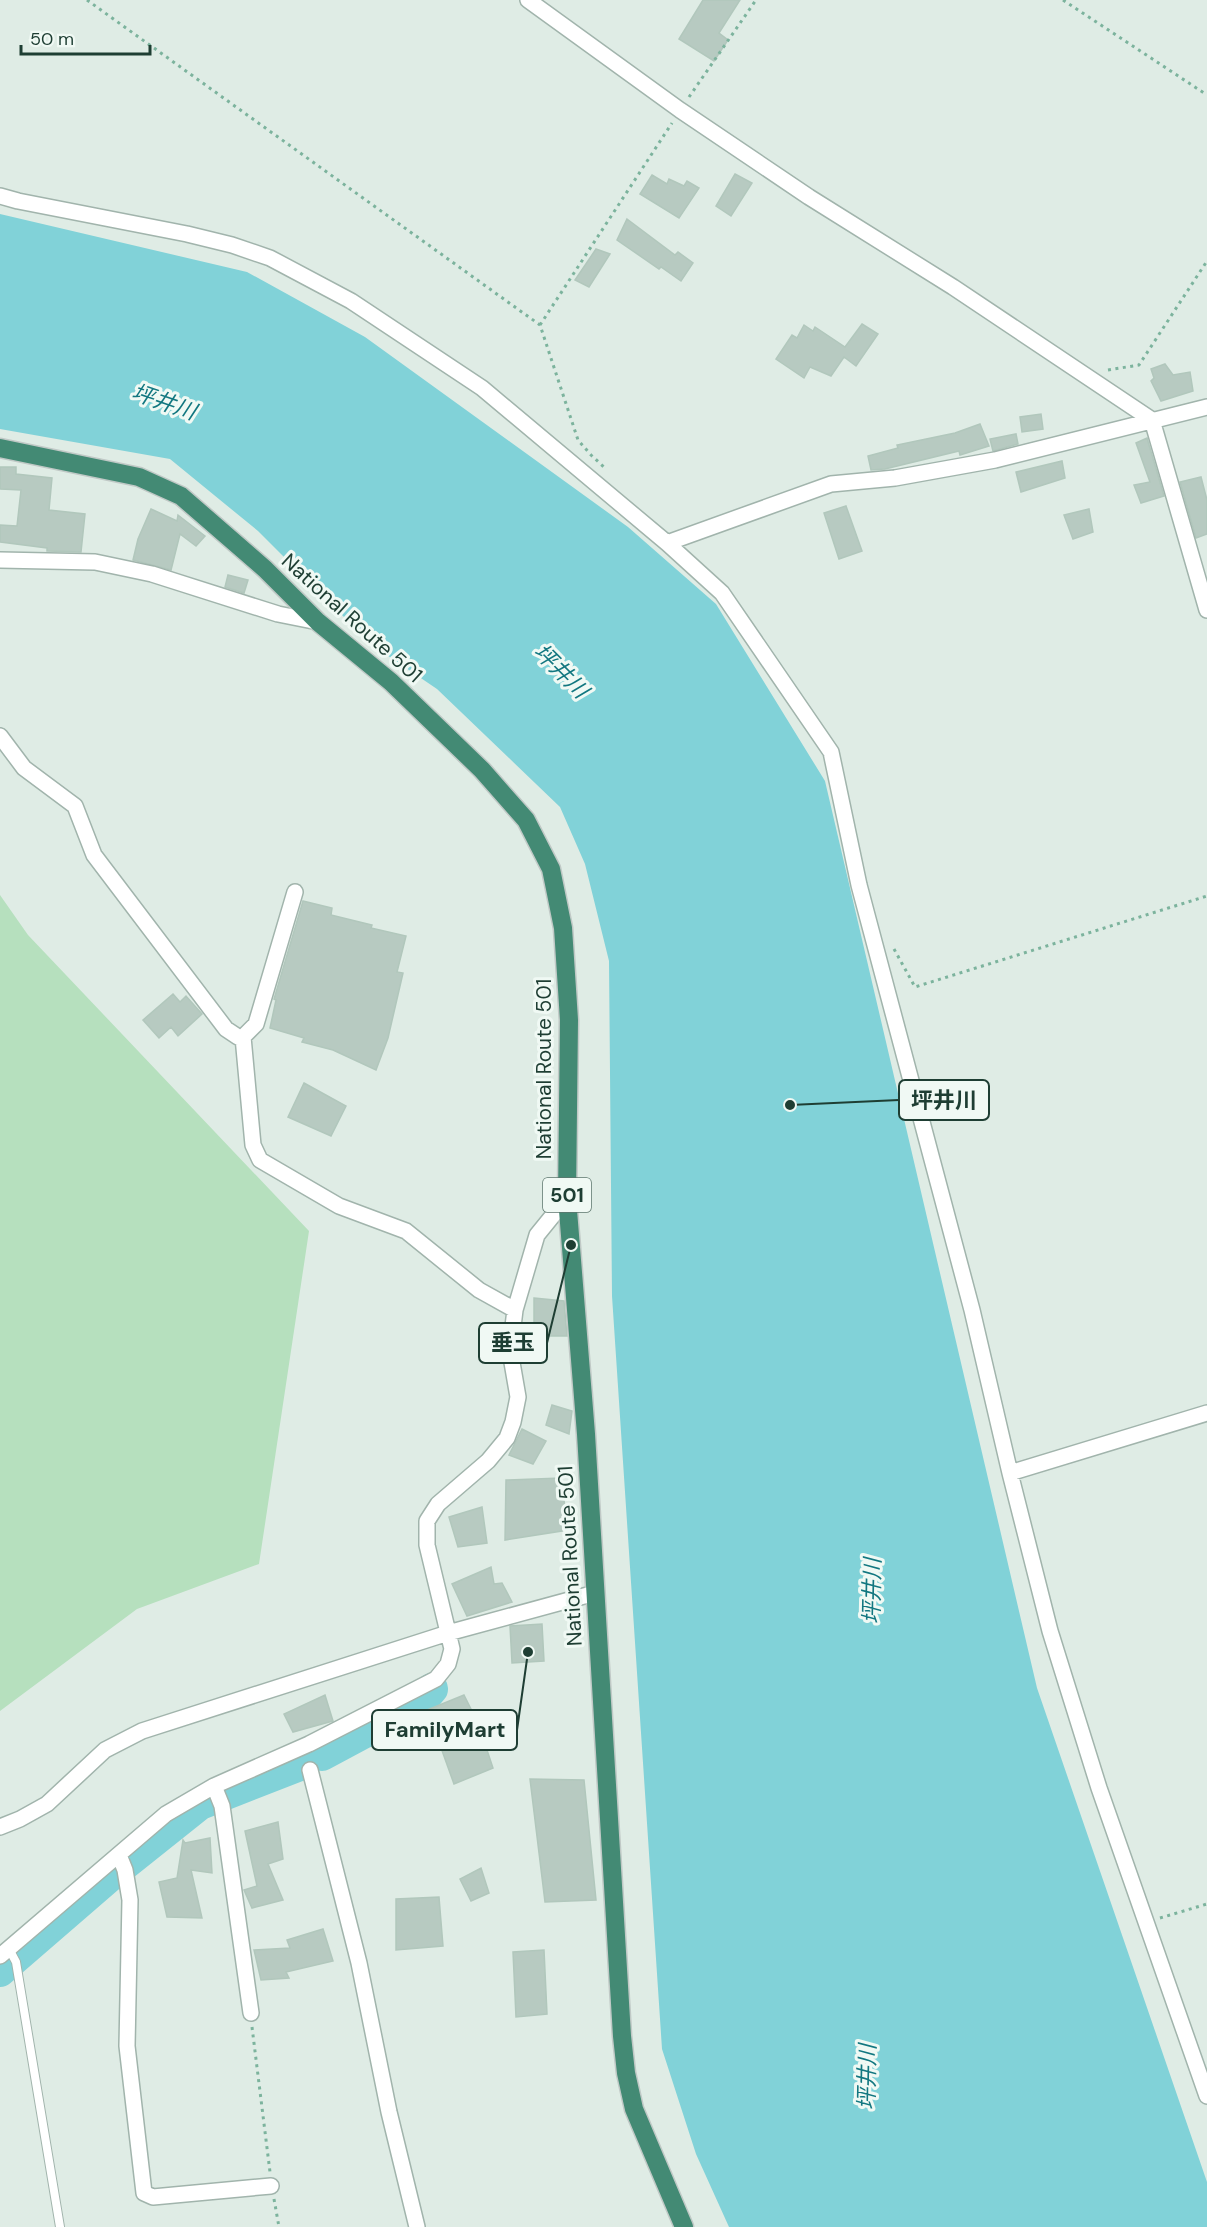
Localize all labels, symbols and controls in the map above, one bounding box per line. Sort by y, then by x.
scale bar [21,18,150,56]
text: 50 m [30,27,74,51]
water label: 坪井川 [128,378,202,427]
street label: National Route 501 [276,547,428,689]
water label: 坪井川 [527,637,596,706]
street label: National Route 501 [530,979,558,1159]
callout: 坪井川 [899,1080,989,1120]
text: 坪井川 [911,1086,977,1115]
road number: 501 [543,1178,591,1212]
callout: 垂玉 [479,1323,547,1363]
text: 垂玉 [491,1328,535,1357]
street label: National Route 501 [551,1465,589,1647]
water label: 坪井川 [857,1556,887,1624]
callout: FamilyMart [372,1710,517,1750]
text: FamilyMart [385,1715,505,1744]
water label: 坪井川 [852,2042,882,2110]

